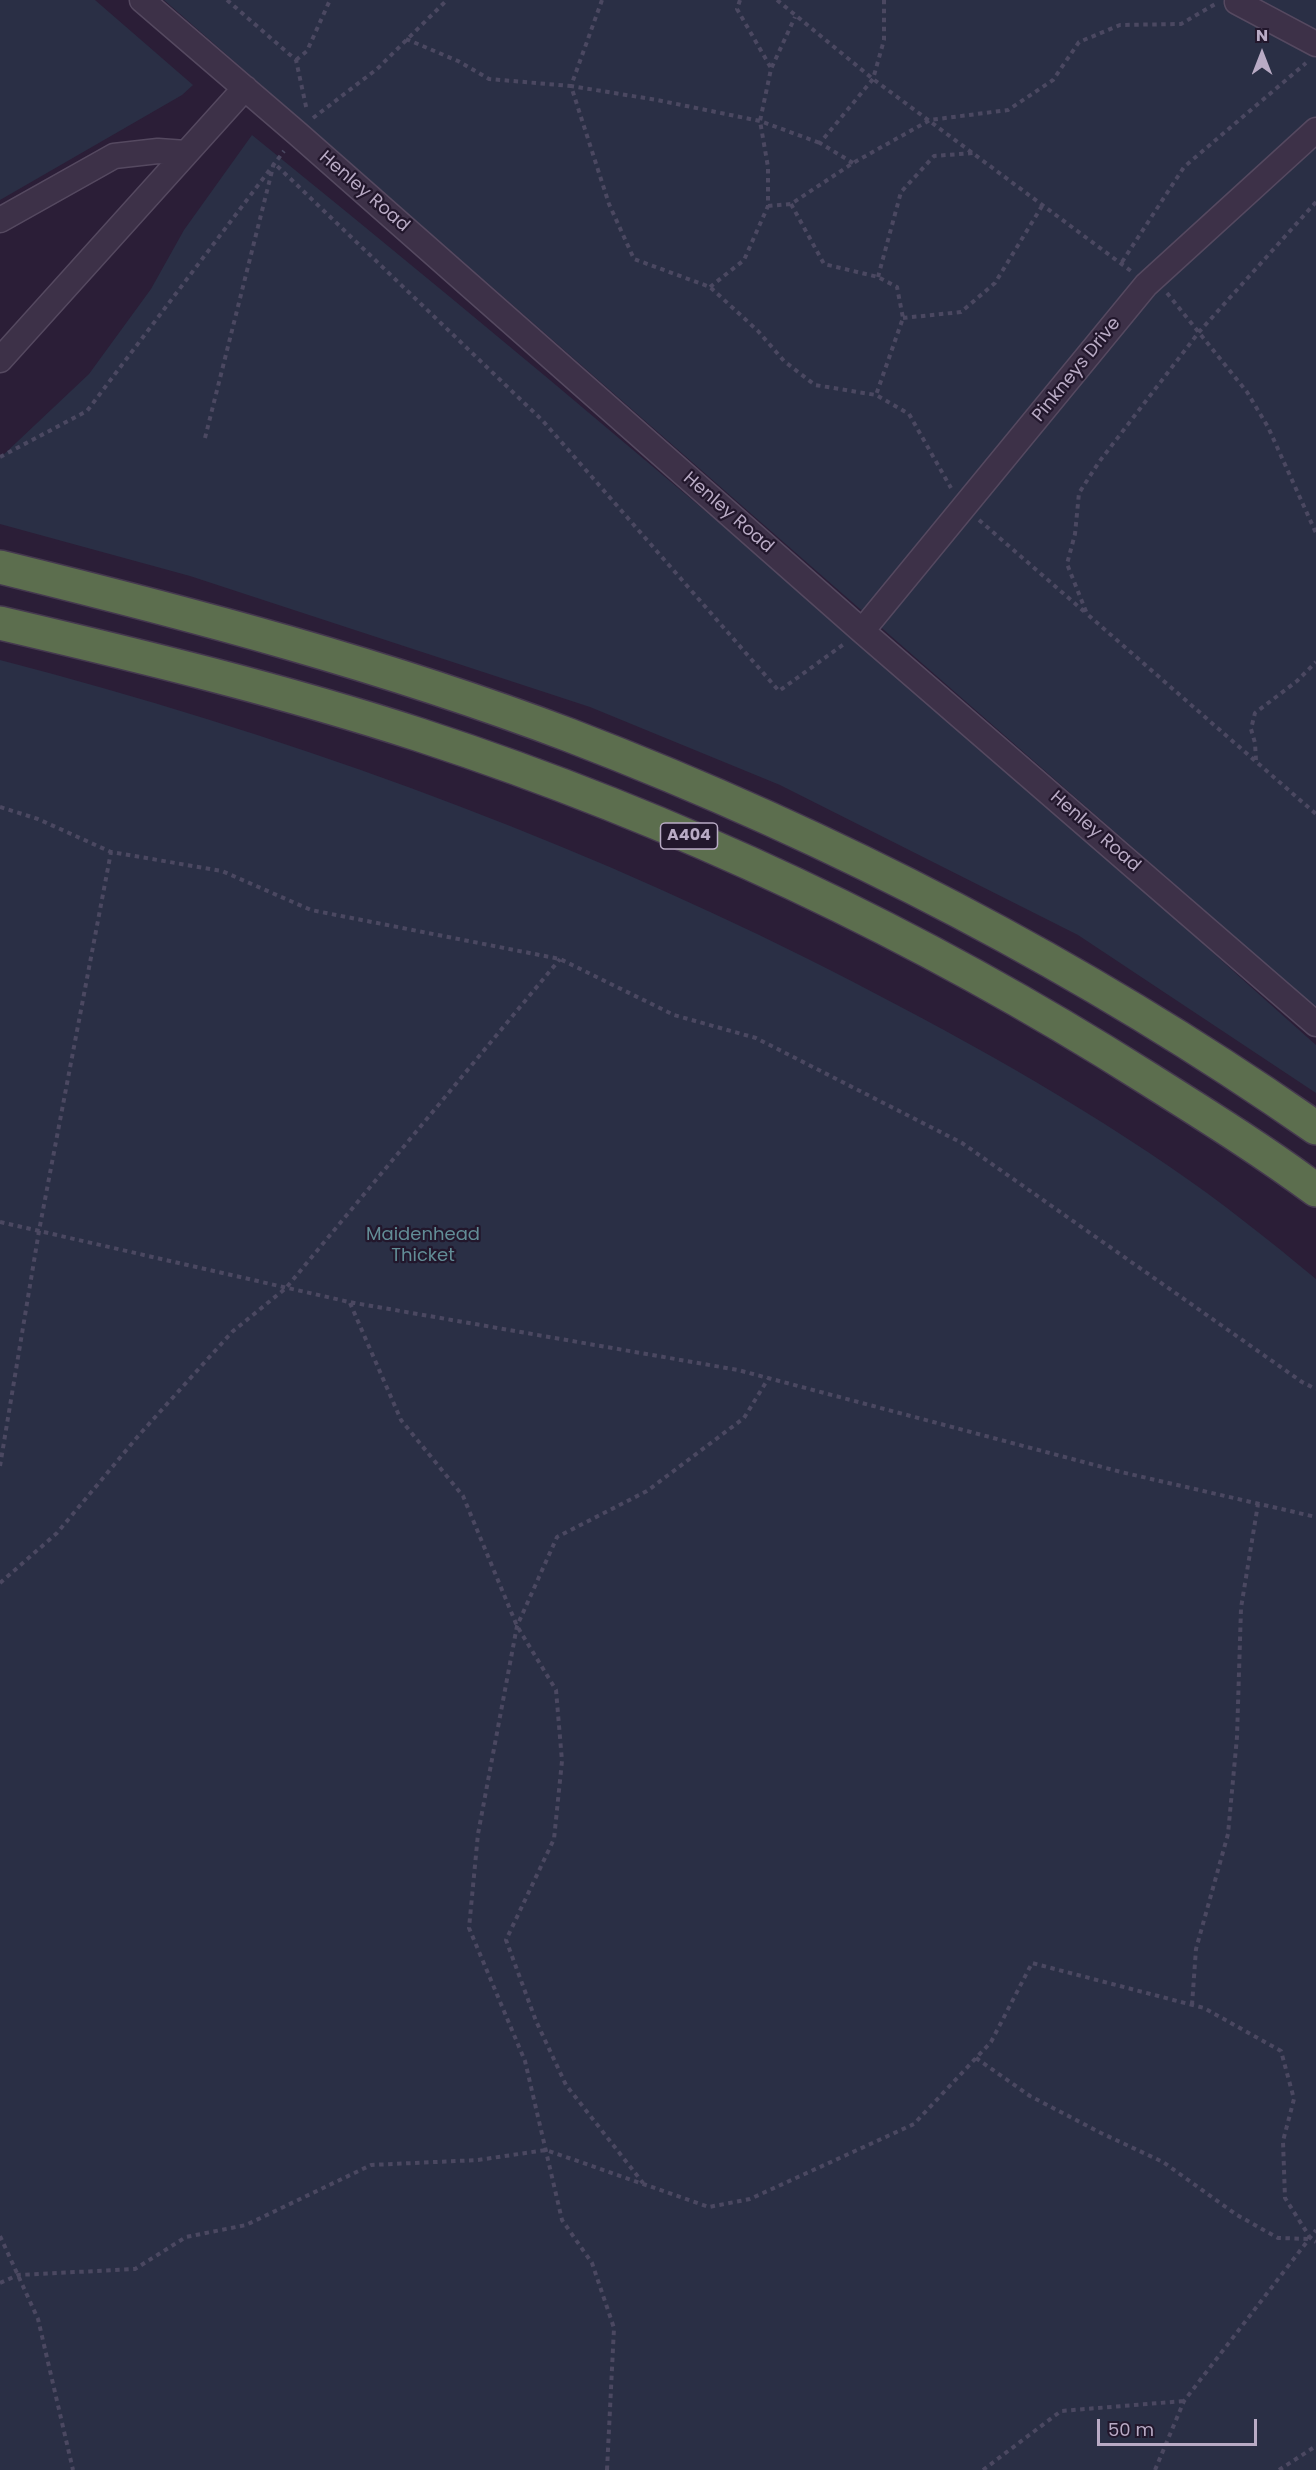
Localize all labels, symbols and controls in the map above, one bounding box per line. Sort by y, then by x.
north arrow [1232,24,1292,84]
text: N [1256,24,1268,47]
street label: Henley Road [314,147,414,237]
street label: Pinkneys Drive [1028,314,1126,426]
street label: Henley Road [678,468,778,558]
street label: Henley Road [1045,787,1145,877]
road number: A404 [660,823,718,849]
park label: Maidenhead Thicket [366,1224,480,1266]
scale bar [1100,2407,1260,2445]
text: 50 m [1108,2417,1154,2442]

